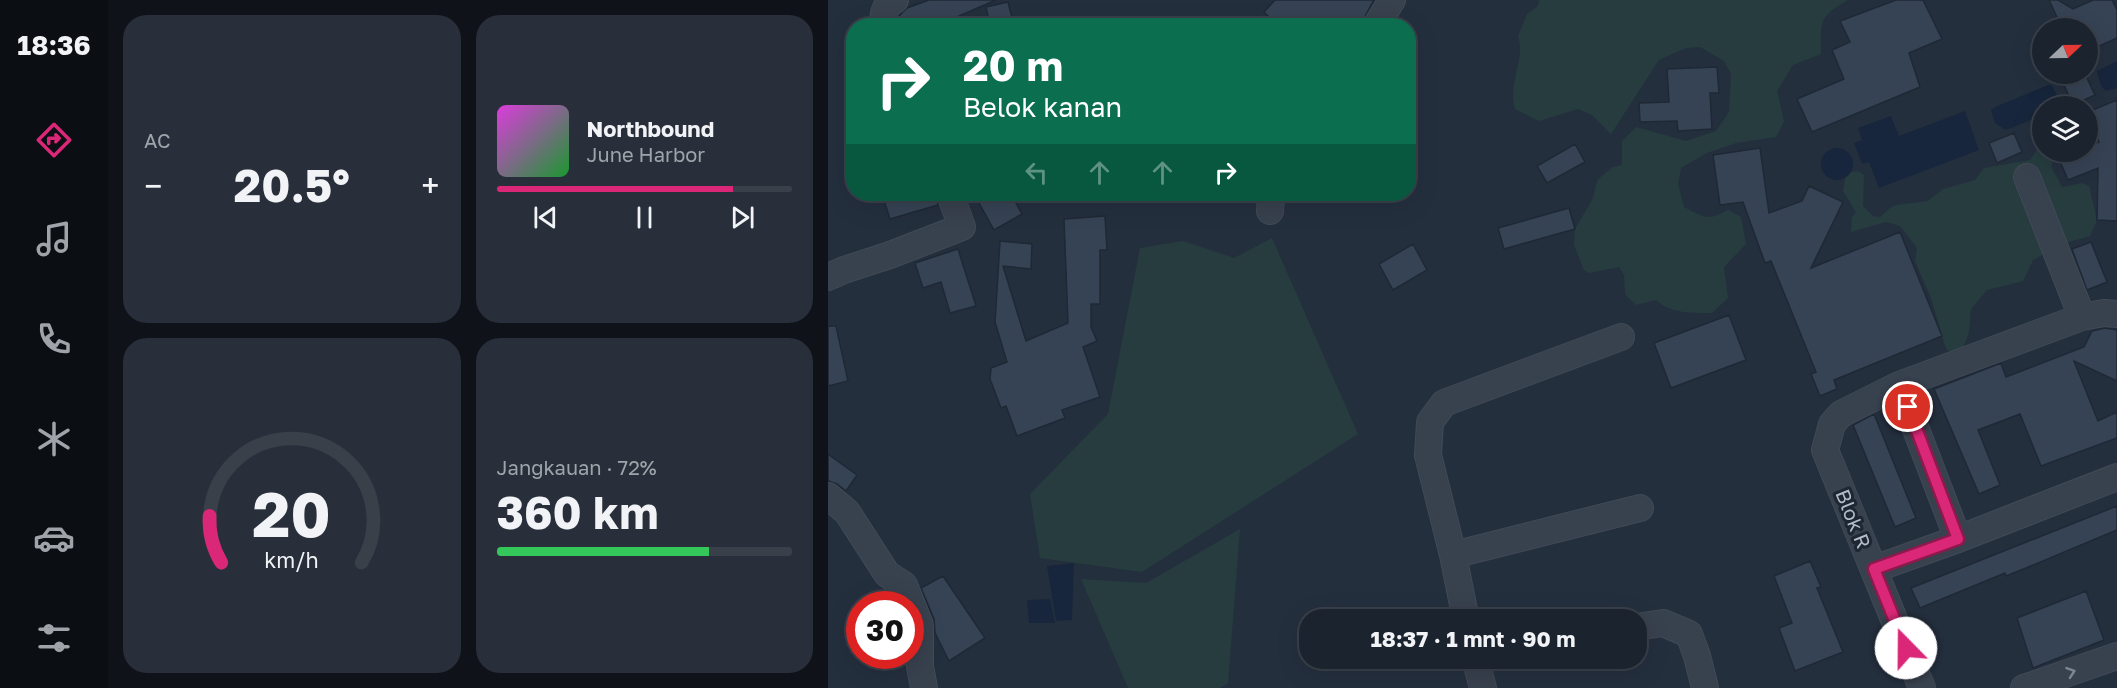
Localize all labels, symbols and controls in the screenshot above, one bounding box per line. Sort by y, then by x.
north arrow [2032,18,2098,84]
map controls [2032,18,2098,162]
text: 18:36 [17,29,91,61]
text: 20 m [963,40,1063,90]
icon: right [864,42,942,120]
text: Belok kanan [963,91,1122,123]
button: layers [2032,96,2098,162]
text: Northbound [587,115,714,142]
icon: directions [33,119,75,161]
text: AC [144,128,171,152]
text: June Harbor [587,142,705,166]
icon: left [1020,156,1053,189]
icon: ahead [1083,156,1116,189]
icon: ahead [1146,156,1179,189]
icon: right [1209,156,1242,189]
text: 20.5° [234,158,350,212]
text: − [144,166,162,205]
text: + [421,166,439,205]
icon: previous [529,201,562,234]
icon: pause [628,201,661,234]
icon: next [726,201,759,234]
icon: music [33,218,75,260]
icon: phone [33,318,75,360]
pin [1882,381,1933,432]
icon: arrive [1891,390,1924,423]
icon: climate [33,418,75,460]
text: Jangkauan · 72% [497,455,657,479]
text: 20 [252,476,331,551]
text: 360 km [497,485,659,539]
street label: Blok R [1831,486,1877,552]
icon: car [33,517,75,559]
text: km/h [264,547,319,573]
speed limit sign: 30 [846,591,924,669]
position arrow [1874,616,1938,680]
icon: filters [33,617,75,659]
text: 18:37 · 1 mnt · 90 m [1370,625,1576,652]
one-way arrow [2065,667,2075,679]

